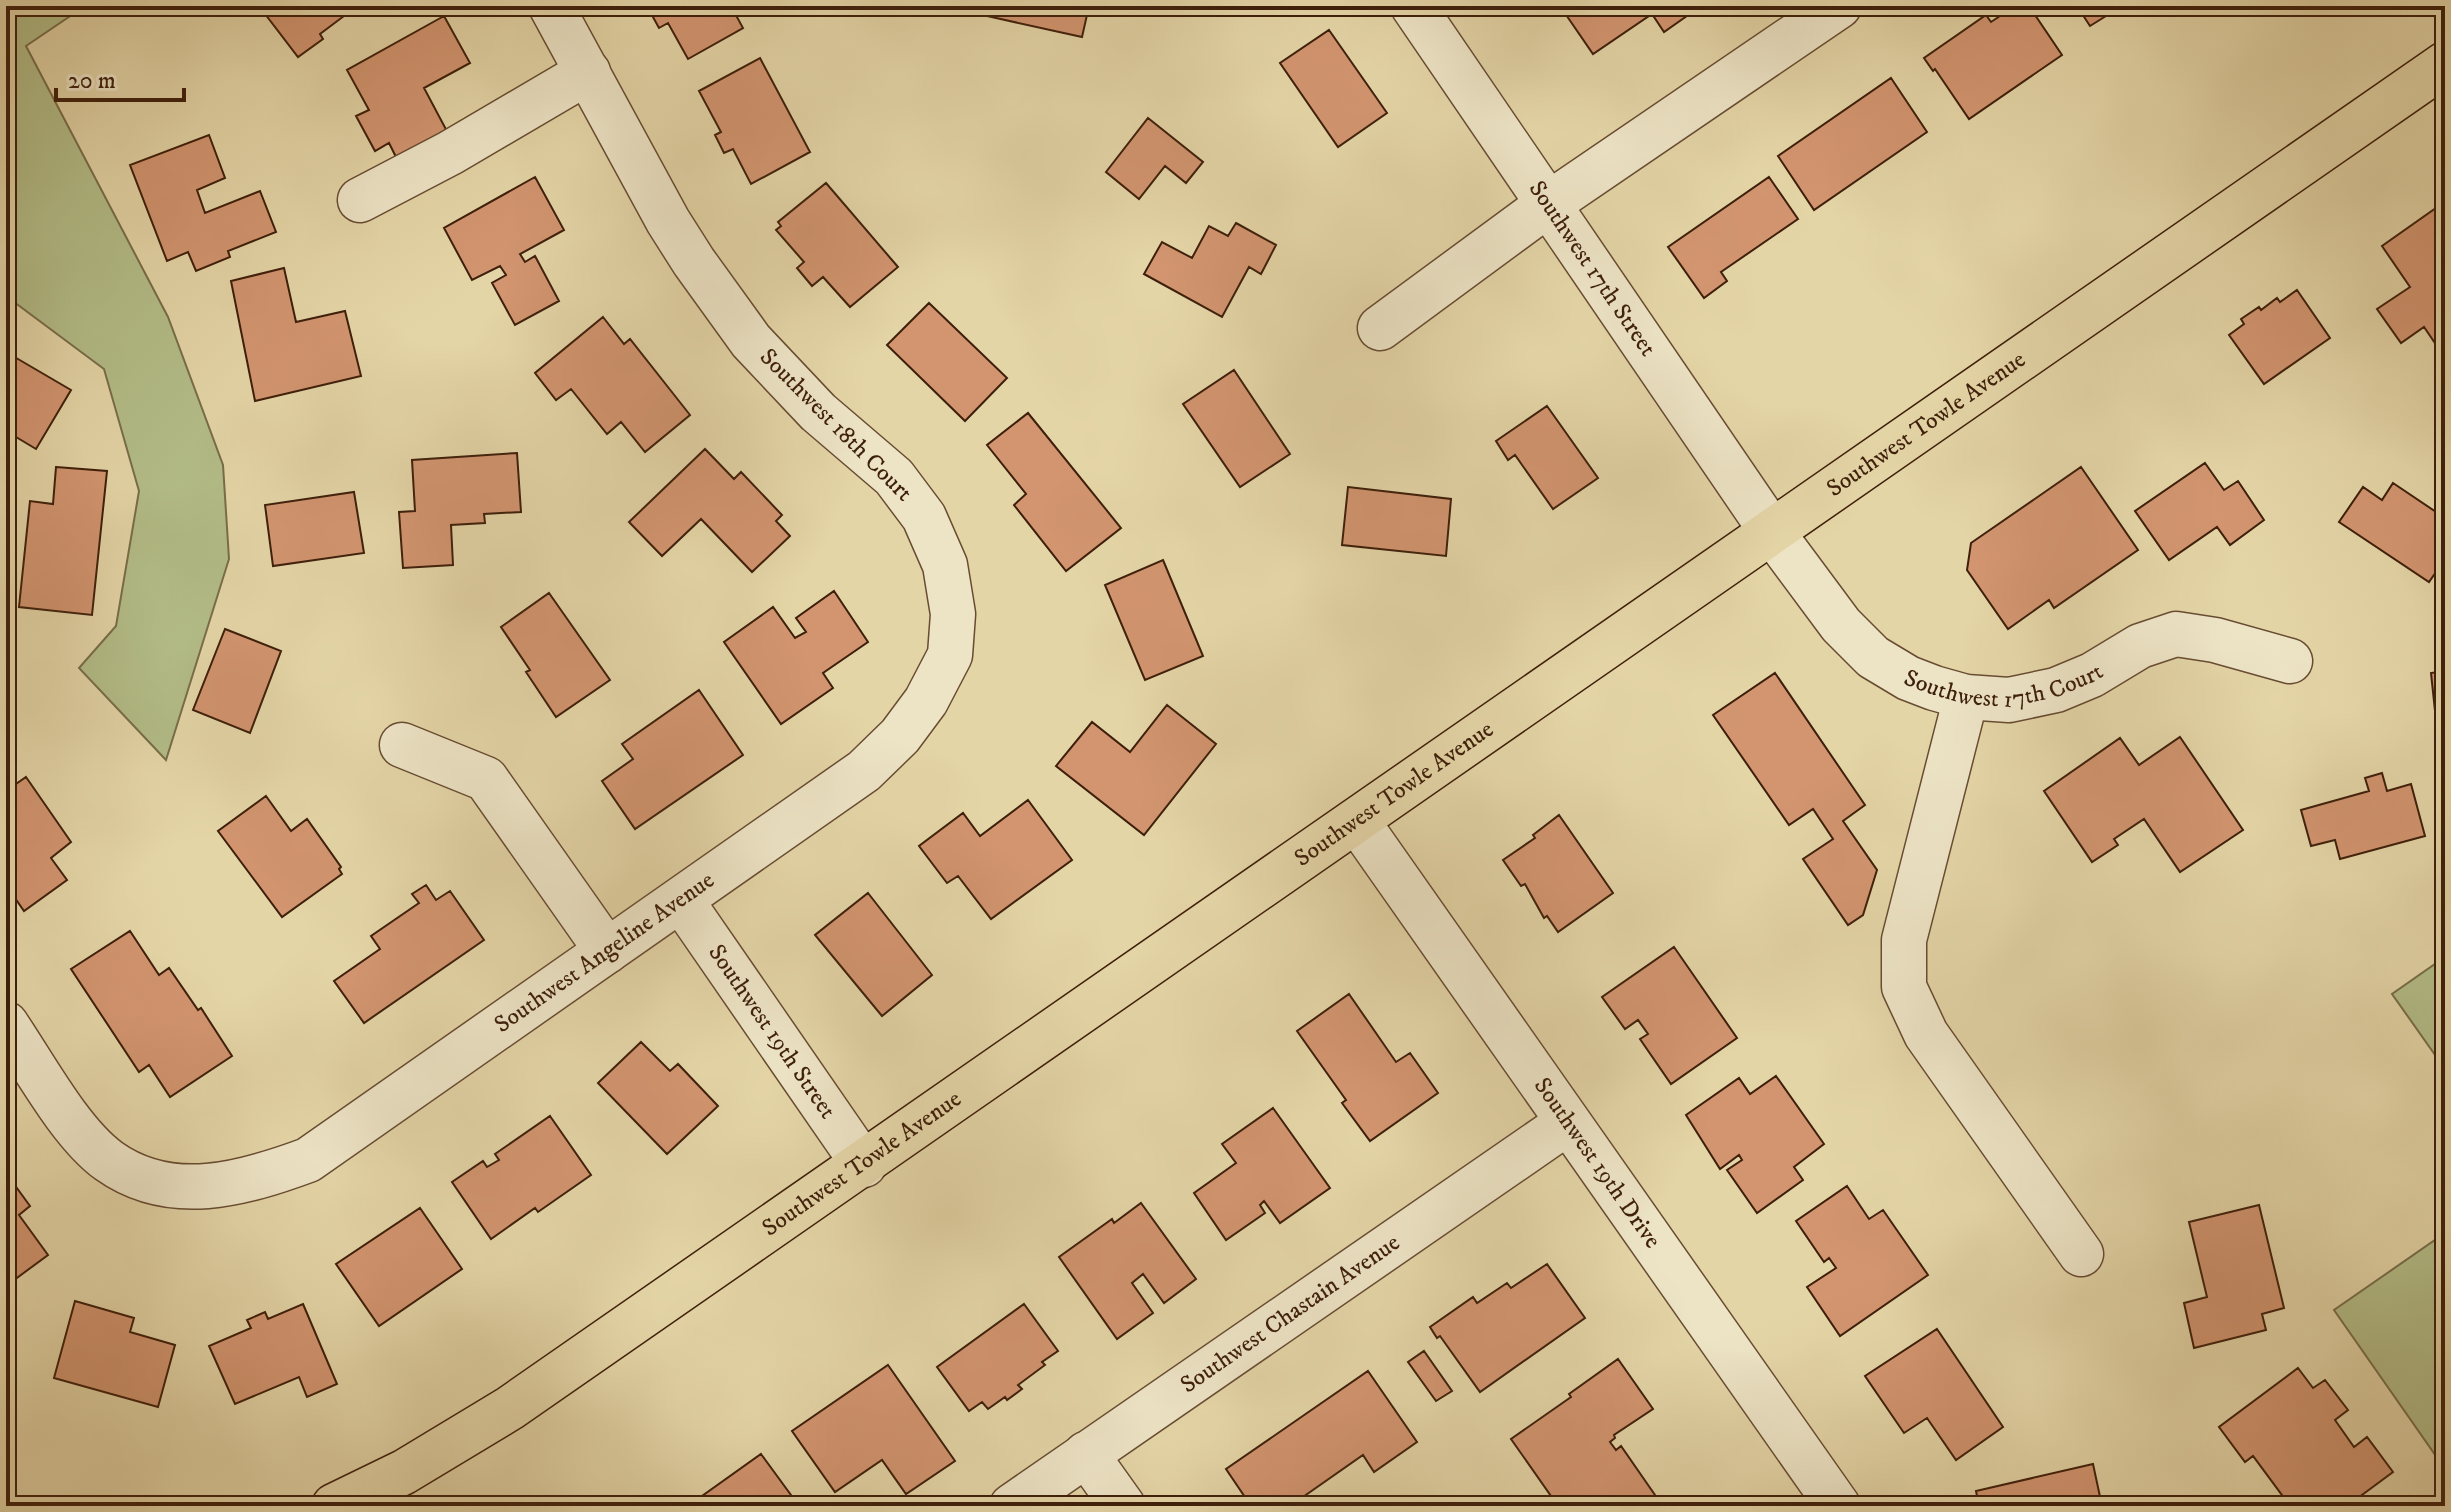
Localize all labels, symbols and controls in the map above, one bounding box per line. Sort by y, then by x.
scale bar [56,52,184,102]
text: 20 m [68,66,116,96]
street label: Southwest 17th Street [1522,175,1663,362]
street label: Southwest 18th Court [753,342,919,508]
street label: Southwest Towle Avenue [1821,345,2032,504]
street label: Southwest 17th Court [1900,657,2109,715]
street label: Southwest Towle Avenue [1289,714,1499,874]
street label: Southwest Angeline Avenue [489,865,720,1040]
street label: Southwest 19th Street [701,939,843,1125]
street label: Southwest 19th Drive [1527,1072,1667,1254]
street label: Southwest Towle Avenue [756,1084,967,1243]
street label: Southwest Chastain Avenue [1175,1228,1406,1400]

